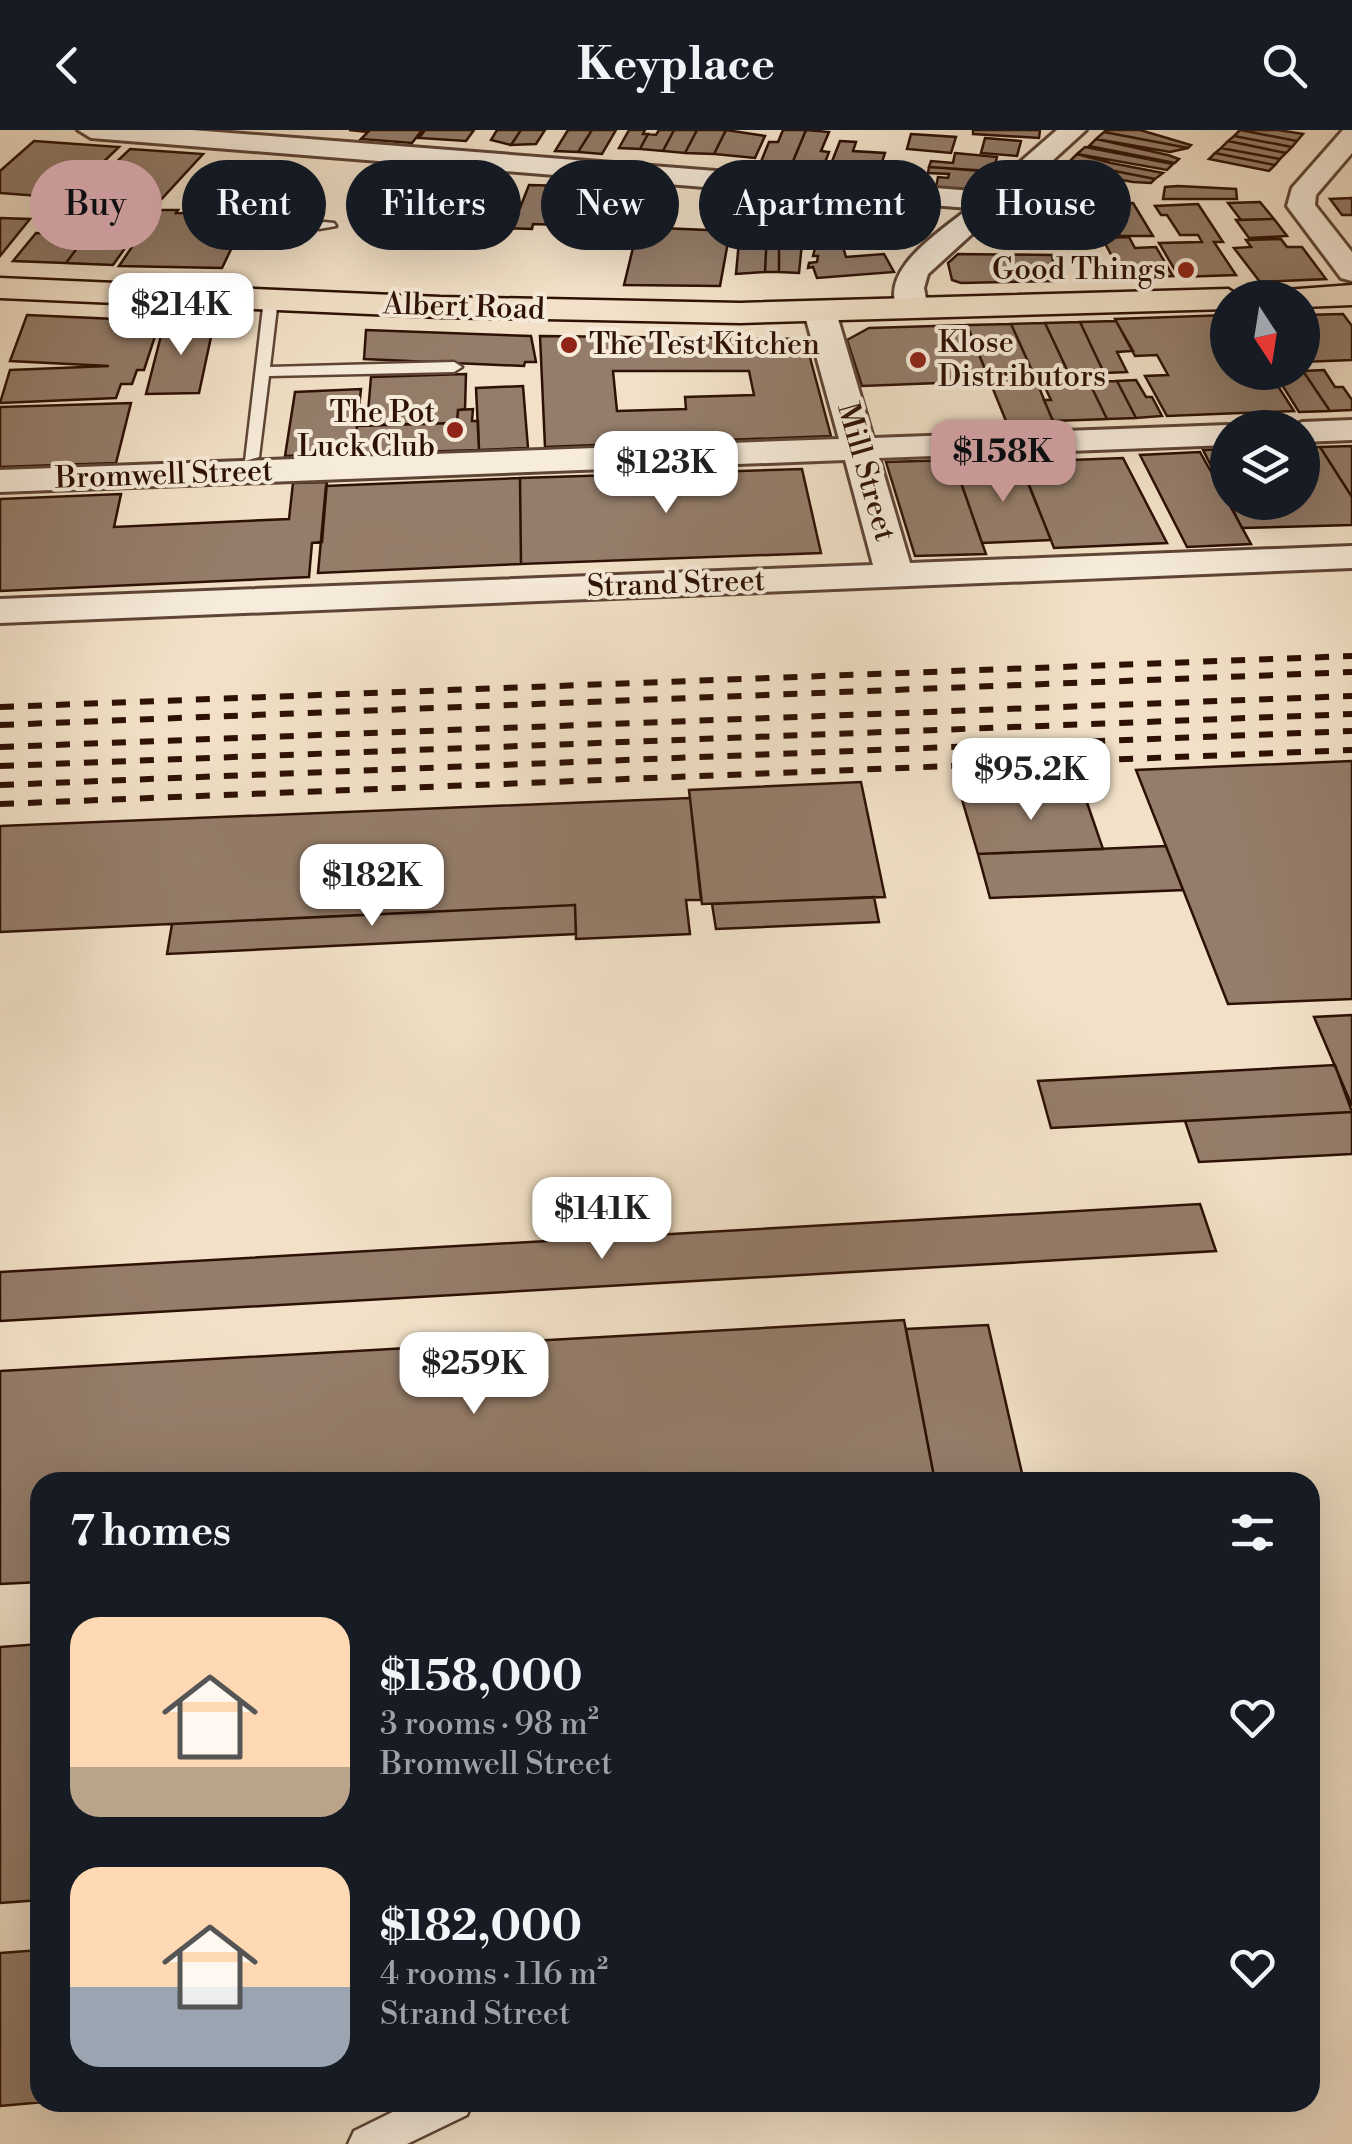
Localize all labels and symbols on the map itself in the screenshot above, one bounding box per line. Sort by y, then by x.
place label: Good Things [992,251,1166,289]
marker: Good Things [1175,259,1197,281]
pin: $214K [111,273,251,358]
north arrow [1210,280,1320,390]
street label: Albert Road [381,285,546,329]
place label: Klose Distributors [938,324,1106,396]
place label: The Test Kitchen [589,326,820,364]
marker: The Test Kitchen [558,334,580,356]
marker: Klose Distributors [907,349,929,371]
place label: The Pot Luck Club [297,394,435,466]
street label: Mill Street [828,399,904,546]
marker: The Pot Luck Club [444,419,466,441]
pin: $158K [933,420,1073,505]
pin: $123K [596,431,736,516]
street label: Bromwell Street [54,452,274,498]
street label: Strand Street [586,562,766,606]
pin: $95.2K [950,738,1112,823]
pin: $182K [302,844,442,929]
pin: $141K [532,1177,672,1262]
pin: $259K [404,1332,544,1417]

